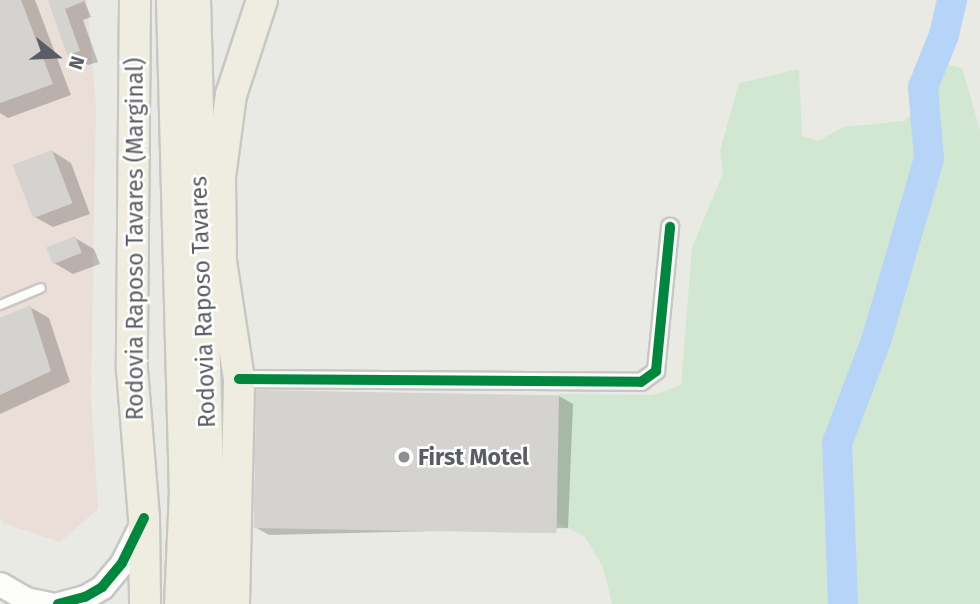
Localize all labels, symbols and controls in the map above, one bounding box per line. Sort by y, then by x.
north arrow [21,21,91,91]
text: N [64,53,89,72]
street label: Rodovia Raposo Tavares (Marginal) [121,58,149,420]
street label: Rodovia Raposo Tavares [185,176,221,428]
place label: First Motel [418,443,529,471]
marker: First Motel [396,449,412,465]

